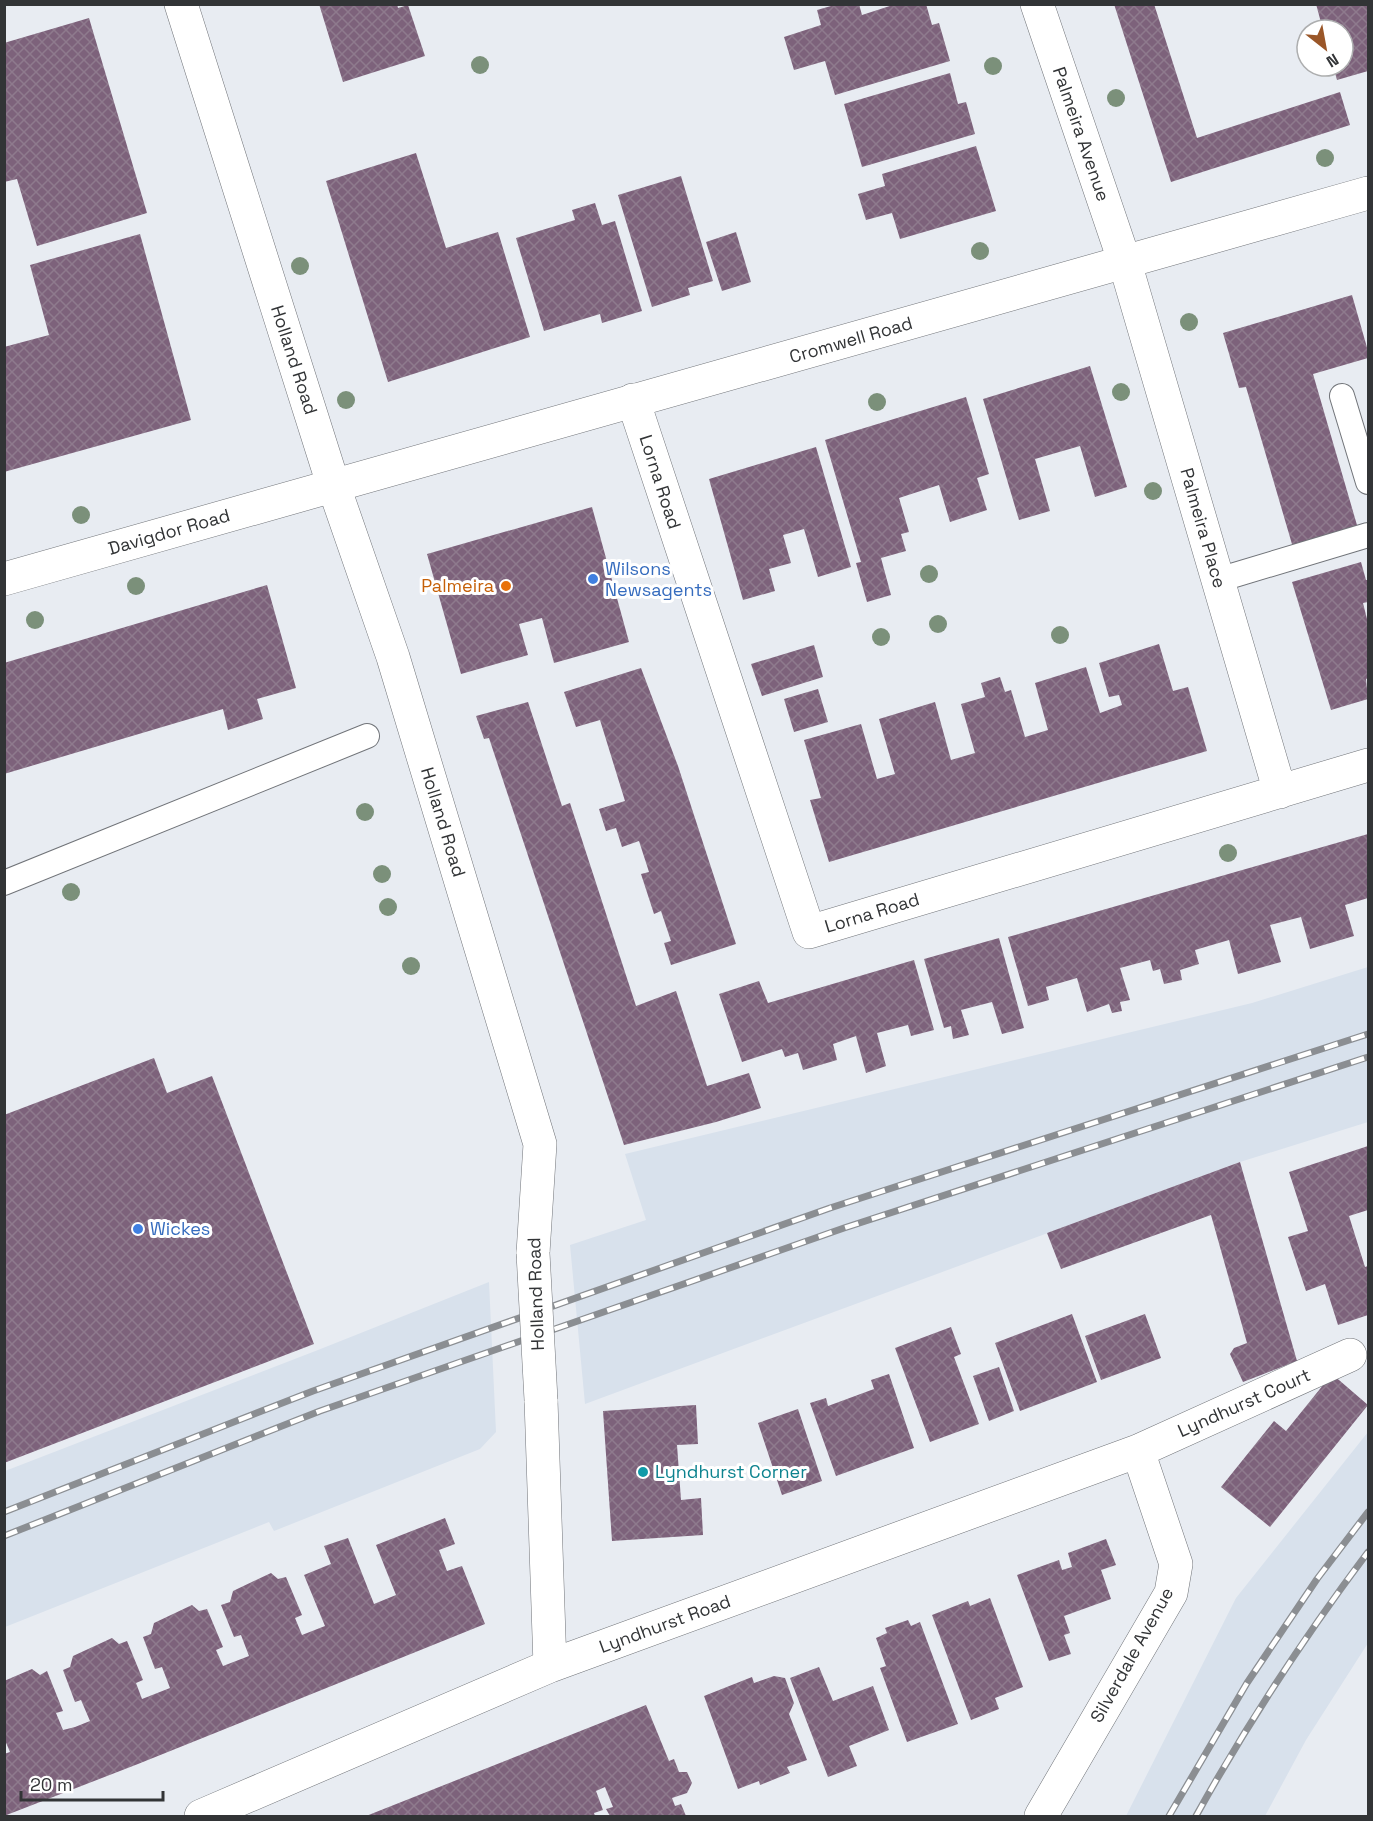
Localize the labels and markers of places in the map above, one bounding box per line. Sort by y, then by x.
place label: Wilsons Newsagents [605,557,712,601]
marker: Wilsons Newsagents [586,572,600,586]
place label: Palmeira [421,574,494,597]
marker: Palmeira [499,579,513,593]
place label: Wickes [150,1217,210,1240]
marker: Wickes [131,1222,145,1236]
place label: Lyndhurst Corner [655,1460,807,1483]
marker: Lyndhurst Corner [636,1465,650,1479]

